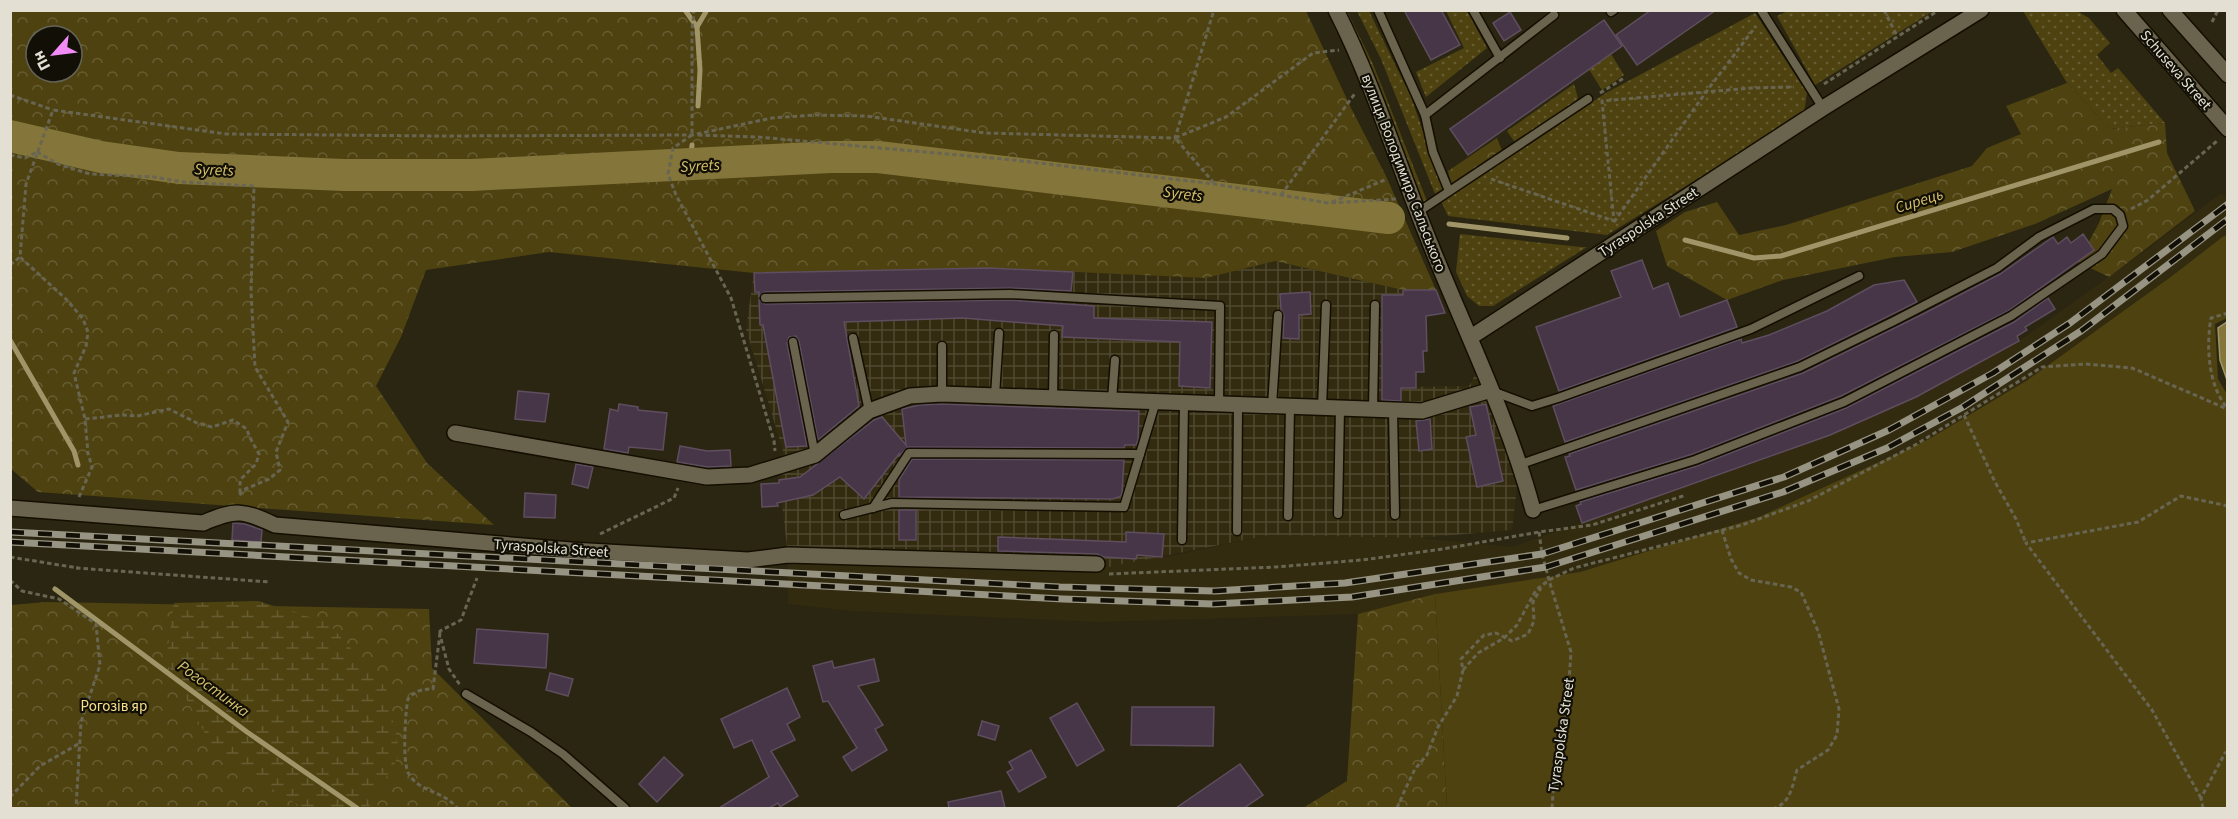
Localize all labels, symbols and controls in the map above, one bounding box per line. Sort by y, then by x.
north arrow [24,24,84,84]
street label: Schuseva Street [2135,26,2216,115]
text: Пн [27,47,56,75]
street label: вулиця Володимира Сальського [1356,71,1451,275]
water label: Syrets [680,154,721,178]
water label: Syrets [194,158,235,182]
water label: Syrets [1162,181,1204,207]
street label: Tyraspolska Street [1594,182,1702,263]
water label: Сирець [1893,183,1946,219]
street label: Tyraspolska Street [493,534,609,563]
water label: Рогостинка [173,655,254,723]
street label: Tyraspolska Street [1543,677,1580,794]
park label: Рогозів яр [81,696,147,717]

